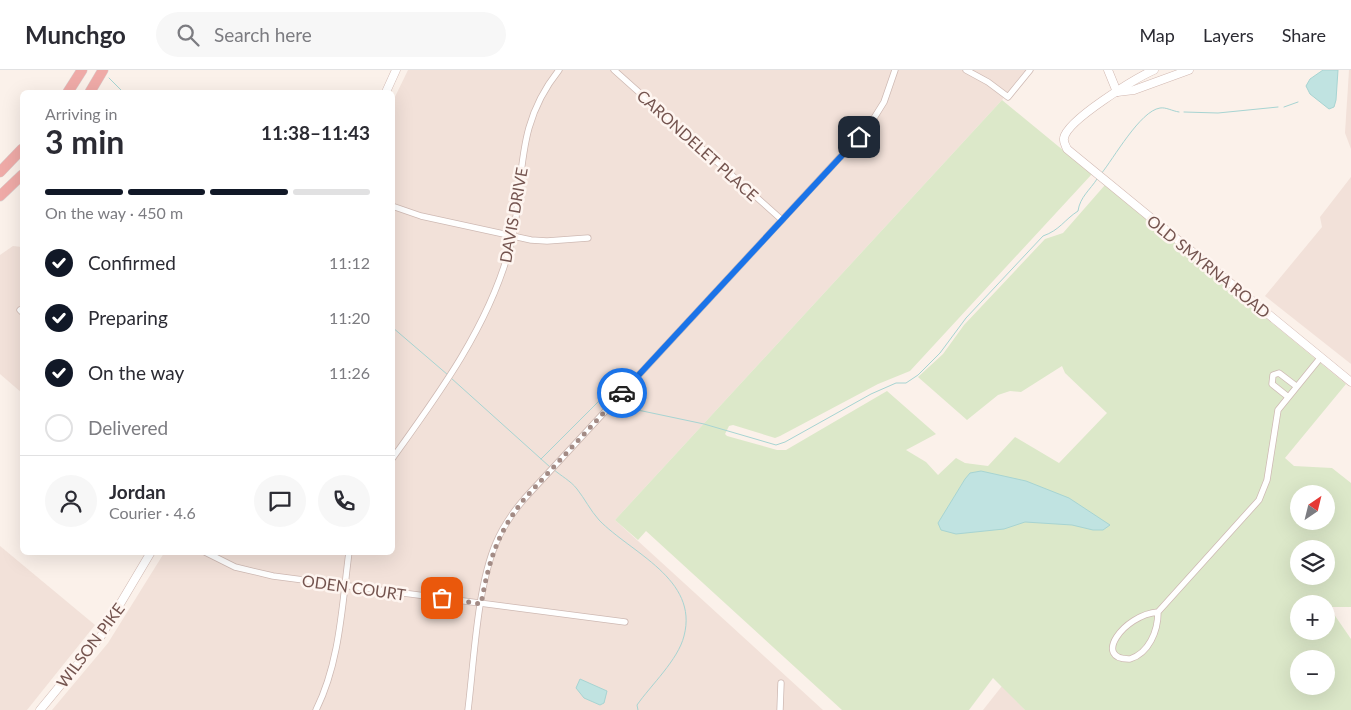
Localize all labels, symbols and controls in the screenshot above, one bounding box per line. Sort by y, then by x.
search box [156,12,506,57]
text: Munchgo [25,20,126,49]
icon: search [174,21,202,49]
text: Search here [214,23,312,46]
text: Map [1139,24,1175,46]
text: Layers [1203,24,1254,46]
text: Share [1282,24,1326,46]
street label: CARONDELET PLACE [633,86,763,204]
text: Arriving in [45,104,118,123]
pin [838,116,880,158]
text: 11:38–11:43 [261,121,370,144]
text: 3 min [45,122,124,161]
icon: home [845,123,873,151]
street label: DAVIS DRIVE [495,166,531,264]
text: On the way · 450 m [45,203,183,222]
street label: OLD SMYRNA ROAD [1144,211,1274,321]
icon: check [45,249,73,277]
text: Confirmed [88,251,176,274]
text: 11:12 [329,253,370,272]
icon: check [45,304,73,332]
text: Preparing [88,306,168,329]
text: 11:20 [329,308,370,327]
icon: check [45,359,73,387]
text: On the way [88,361,184,384]
text: 11:26 [329,363,370,382]
courier [597,368,647,418]
icon: car [608,379,636,407]
text: Delivered [88,416,168,439]
button: person [45,475,97,527]
button: chat [254,475,306,527]
button: phone [318,475,370,527]
text: Jordan [109,480,166,503]
north arrow [1290,485,1335,530]
map controls [1290,485,1335,695]
text: Courier · 4.6 [109,503,196,522]
button: layers [1290,540,1335,585]
street label: ODEN COURT [301,570,408,604]
pin [421,577,463,619]
icon: bag [428,584,456,612]
button: + [1290,595,1335,640]
street label: WILSON PIKE [52,599,128,691]
button: − [1290,650,1335,695]

